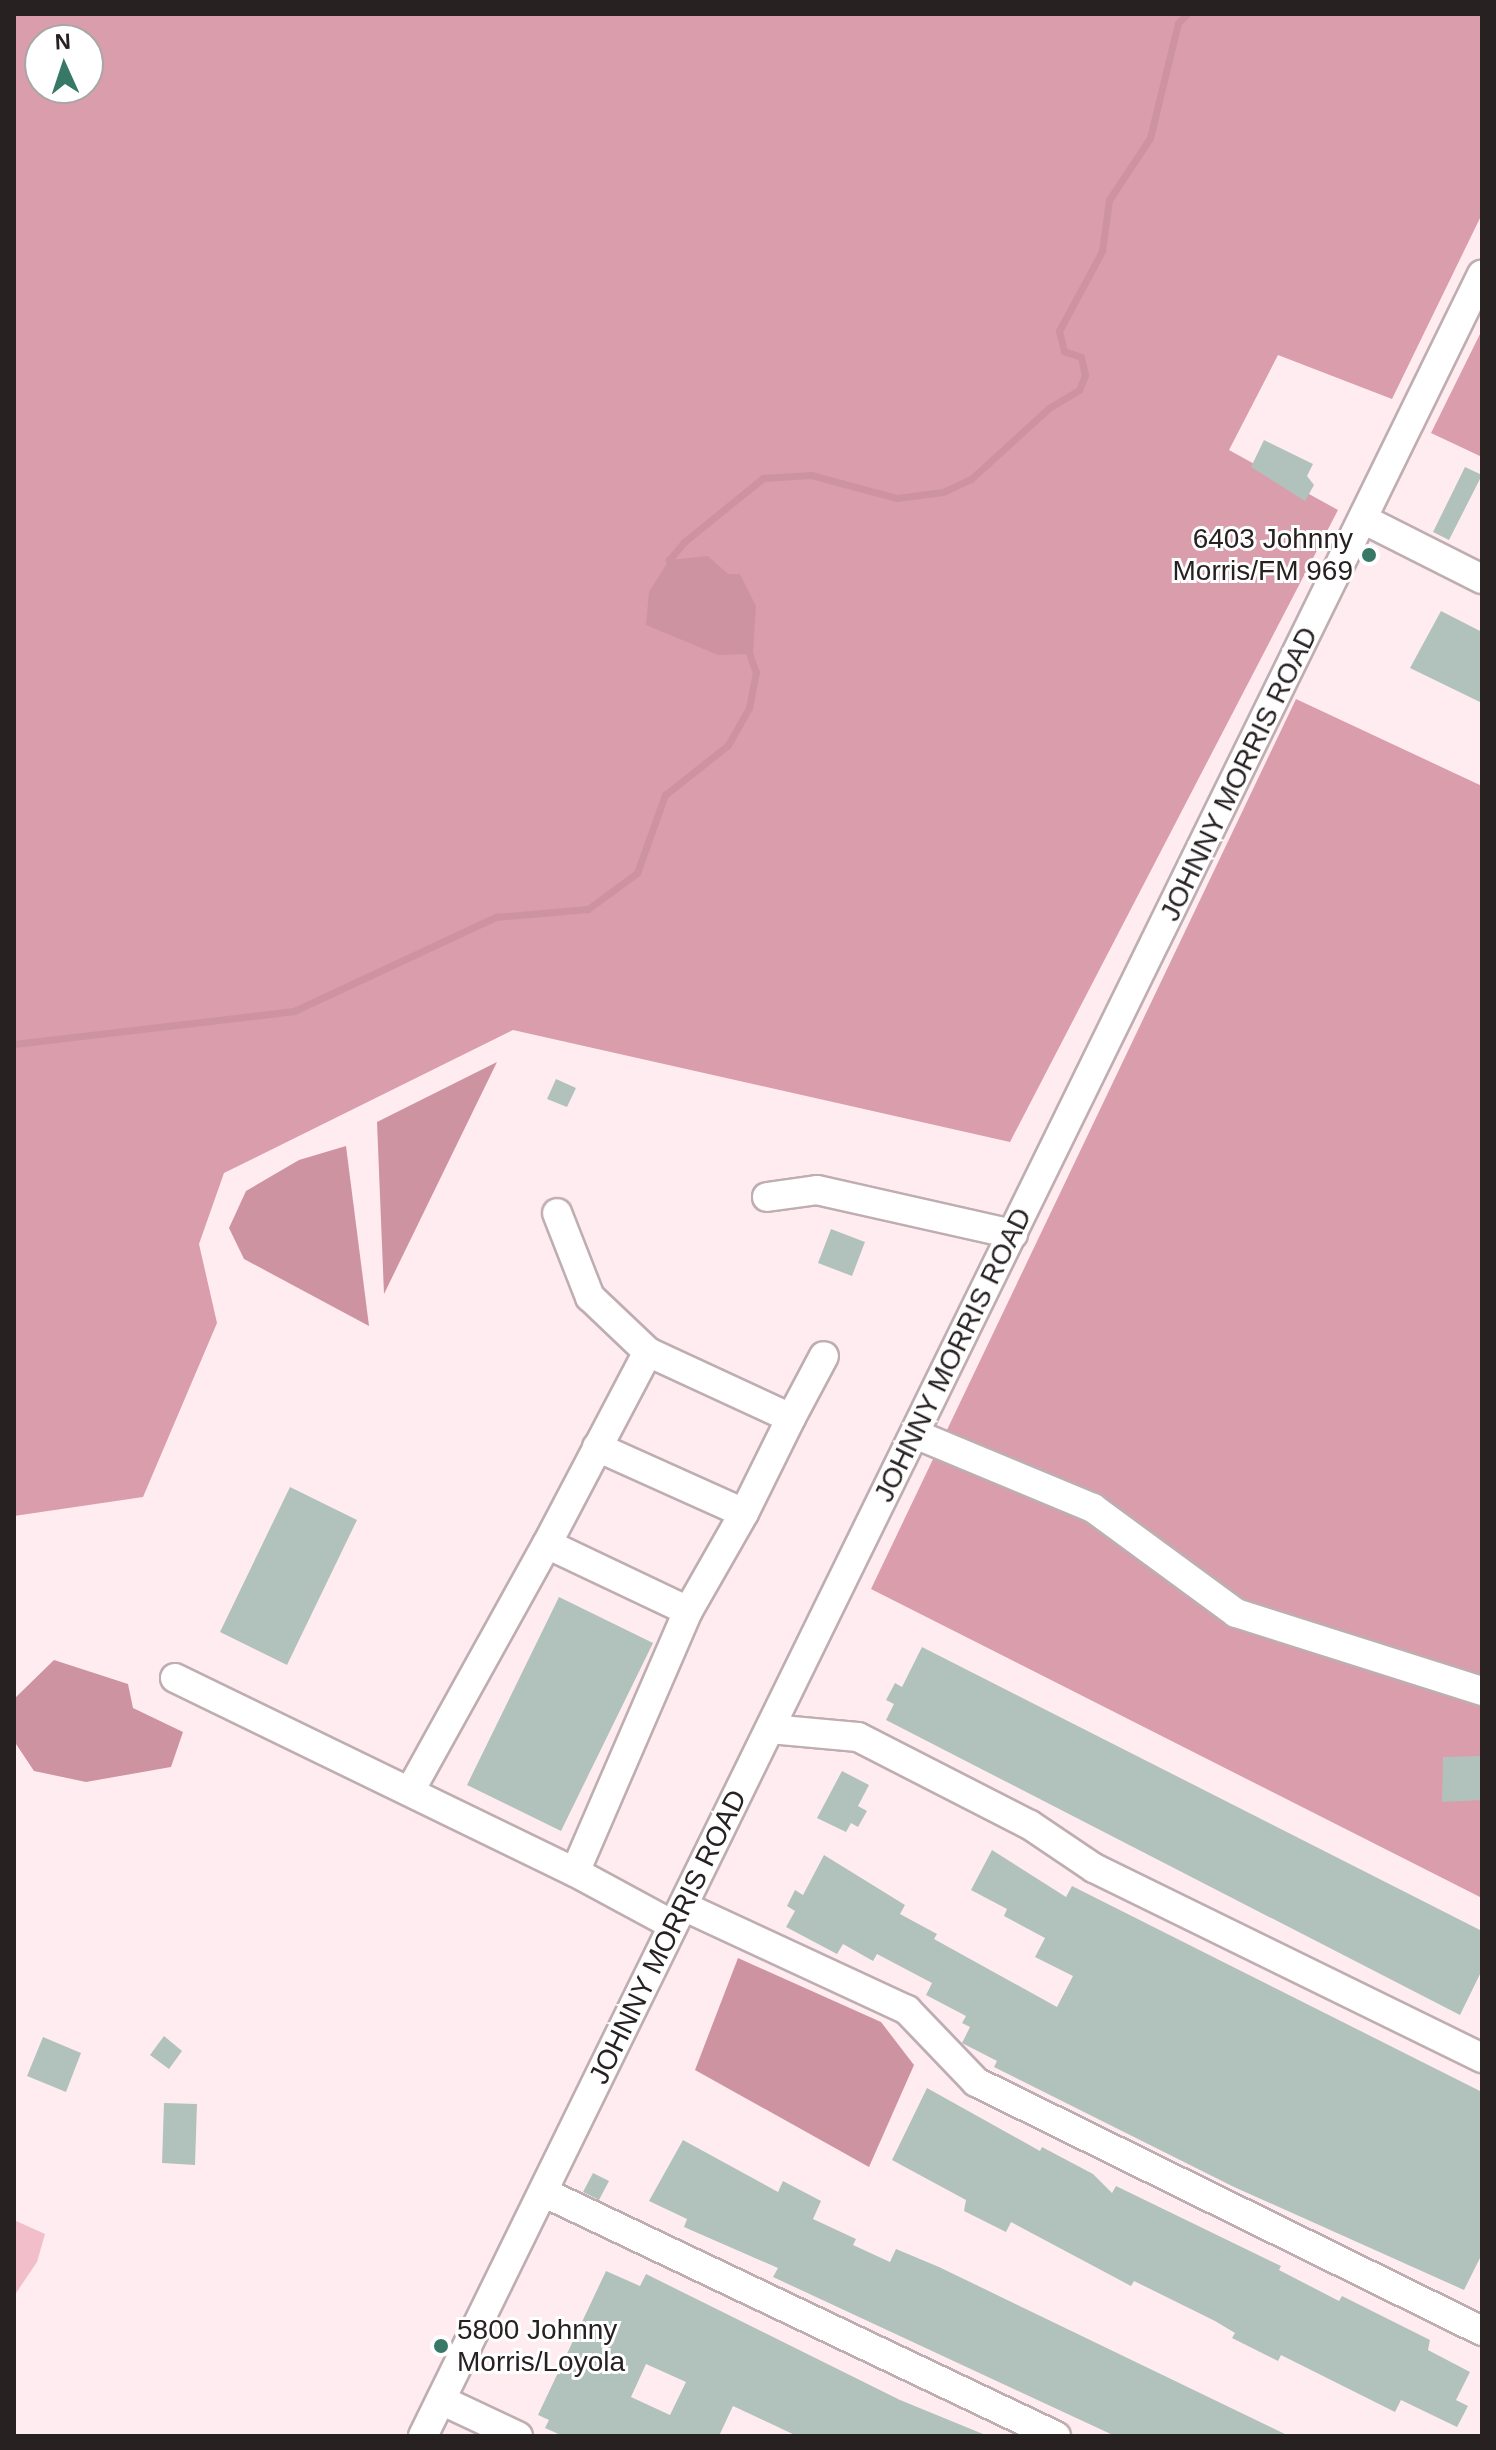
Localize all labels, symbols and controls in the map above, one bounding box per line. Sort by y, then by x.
north arrow [24,24,104,104]
text: N [54,29,71,54]
place label: 6403 Johnny Morris/FM 969 [1173,522,1353,588]
marker: 6403 Johnny Morris/FM 969 [1360,546,1378,564]
street label: JOHNNY MORRIS ROAD [1153,621,1325,927]
street label: JOHNNY MORRIS ROAD [867,1202,1039,1508]
street label: JOHNNY MORRIS ROAD [582,1784,754,2090]
place label: 5800 Johnny Morris/Loyola [457,2313,625,2379]
marker: 5800 Johnny Morris/Loyola [432,2337,450,2355]

